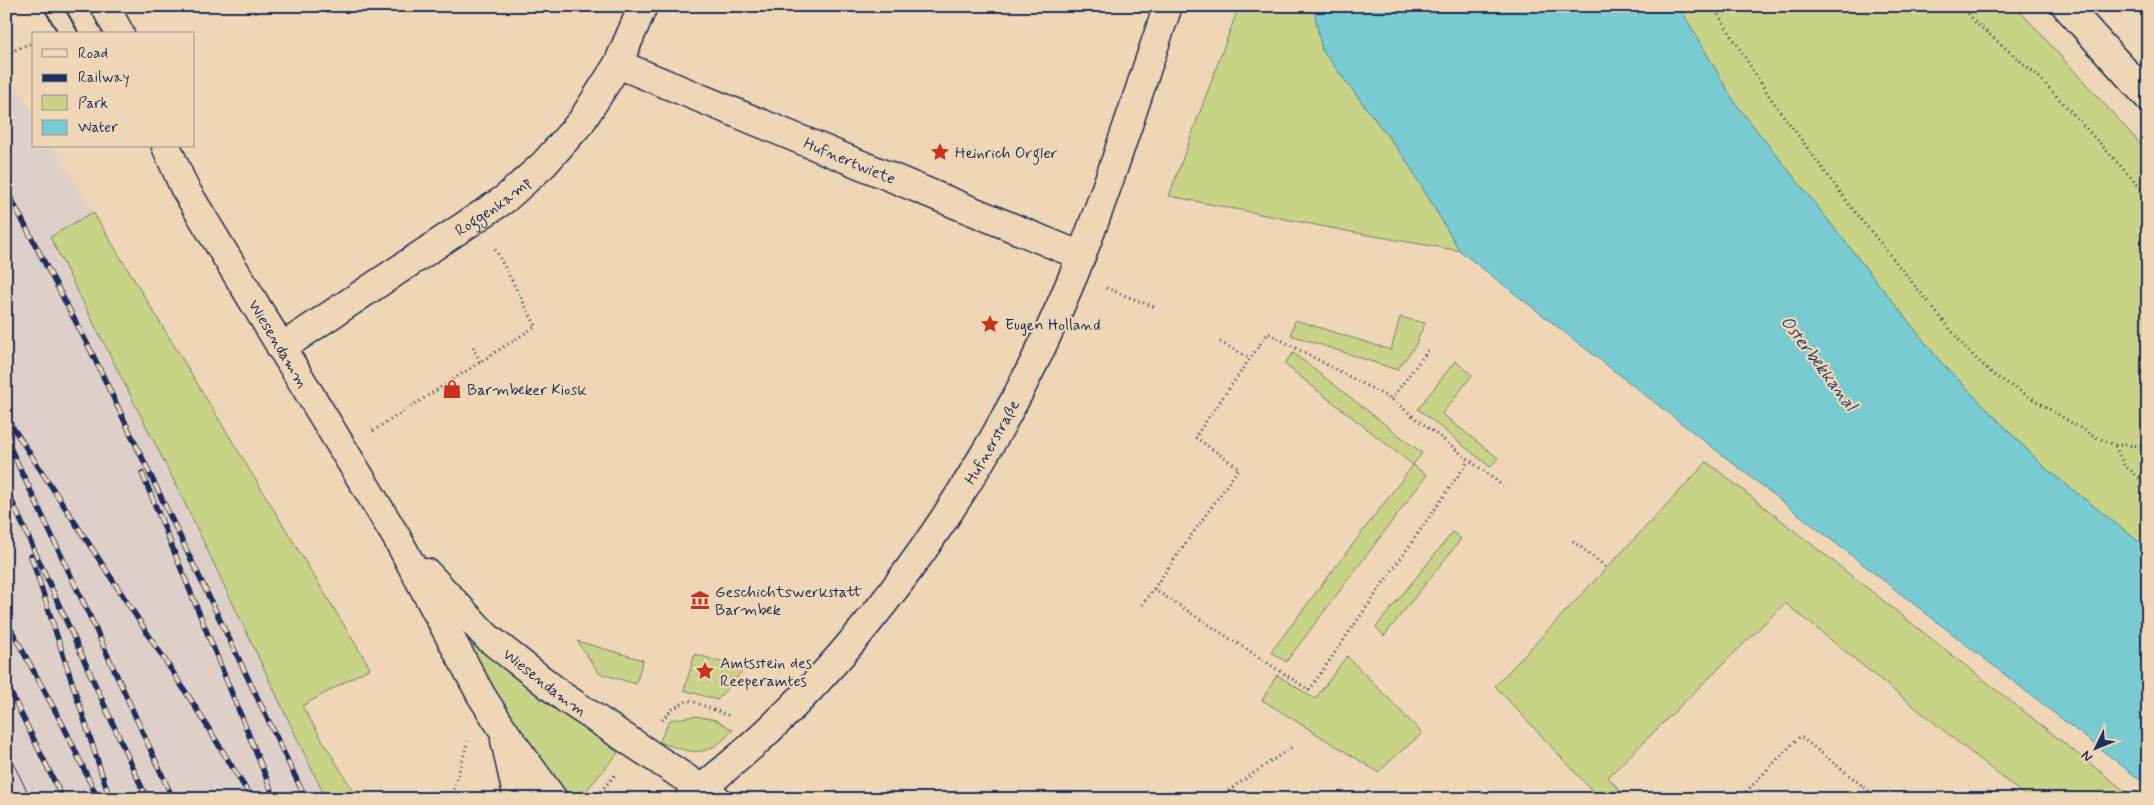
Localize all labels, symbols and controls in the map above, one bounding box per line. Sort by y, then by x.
legend [32,32,195,148]
text: Road [78,44,108,64]
text: Railway [78,68,130,88]
text: Park [78,94,108,114]
text: Water [78,118,118,138]
street label: Hufnertwiete [800,133,898,190]
place icon: Heinrich Orgler [929,141,951,163]
place label: Heinrich Orgler [955,143,1058,165]
street label: Roggenkamp [451,172,536,242]
street label: Wiesendamm [243,296,313,393]
water label: Osterbekkanal [1774,311,1863,417]
place icon: Eugen Holland [979,313,1001,335]
place label: Eugen Holland [1005,315,1100,336]
shop icon: Barmbeker Kiosk [441,378,463,400]
place label: Barmbeker Kiosk [467,380,586,401]
street label: Hufnerstraße [960,396,1025,489]
place label: Geschichtswerkstatt Barmbek [715,582,863,621]
museum icon: Geschichtswerkstatt Barmbek [689,589,711,611]
street label: Wiesendamm [498,644,590,721]
place label: Amtsstein des Reeperamtes [720,653,812,692]
place icon: Amtsstein des Reeperamtes [694,660,716,682]
north arrow [2072,722,2122,772]
text: N [2077,747,2097,766]

